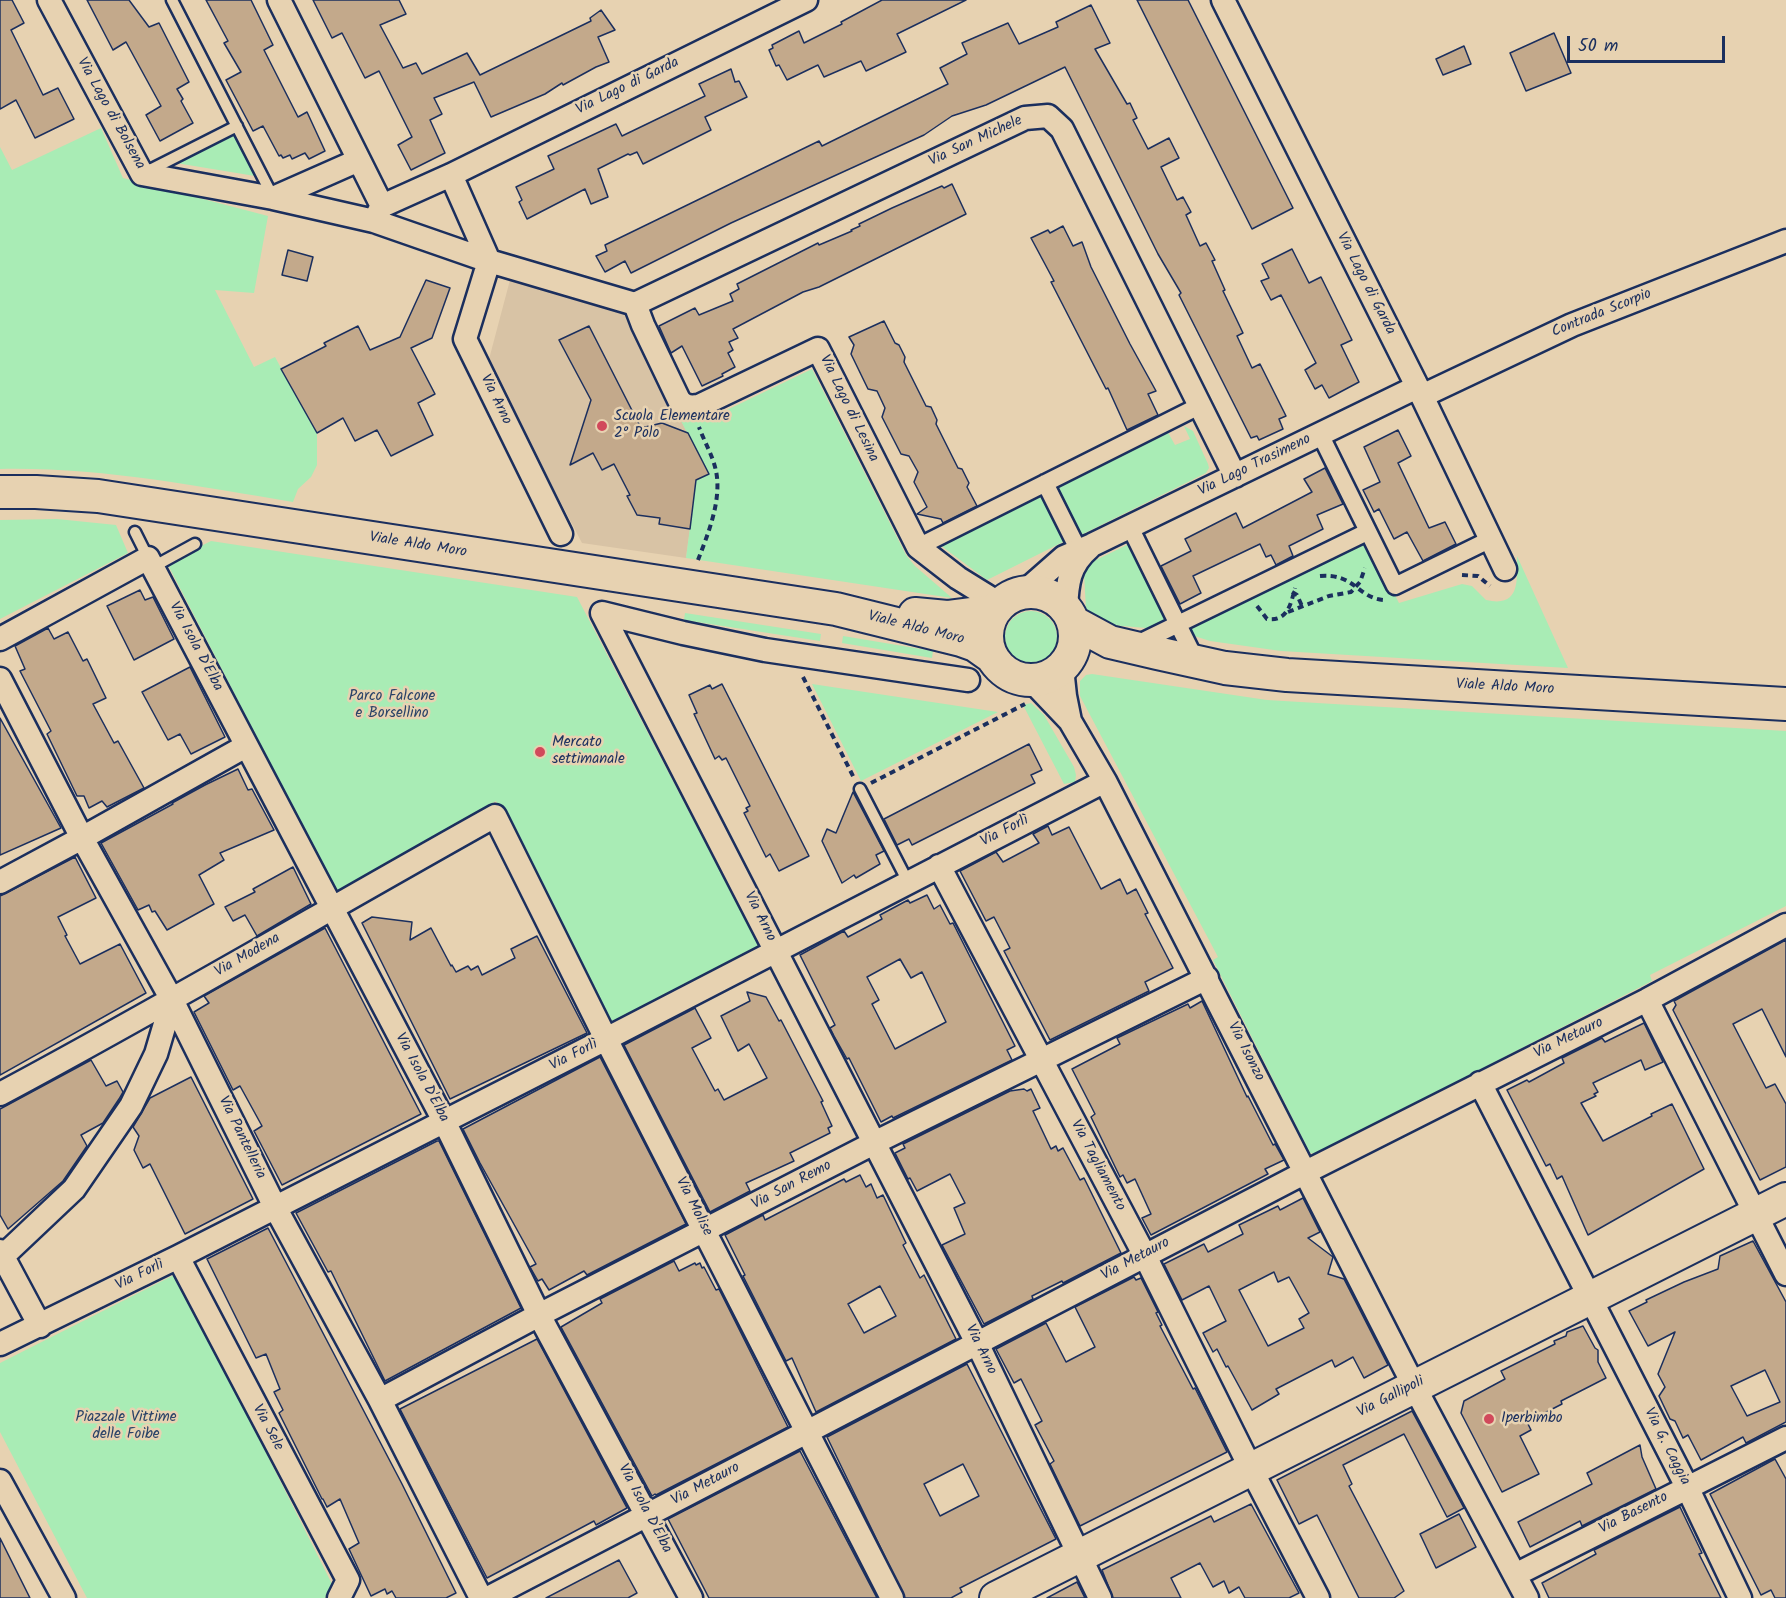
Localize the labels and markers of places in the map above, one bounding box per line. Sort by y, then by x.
place label: Scuola Elementare 2° Polo [614,408,730,443]
marker: Scuola Elementare 2° Polo [595,419,609,433]
place label: Mercato settimanale [552,734,625,769]
marker: Mercato settimanale [533,745,547,759]
place label: Iperbimbo [1501,1410,1563,1428]
marker: Iperbimbo [1482,1412,1496,1426]

